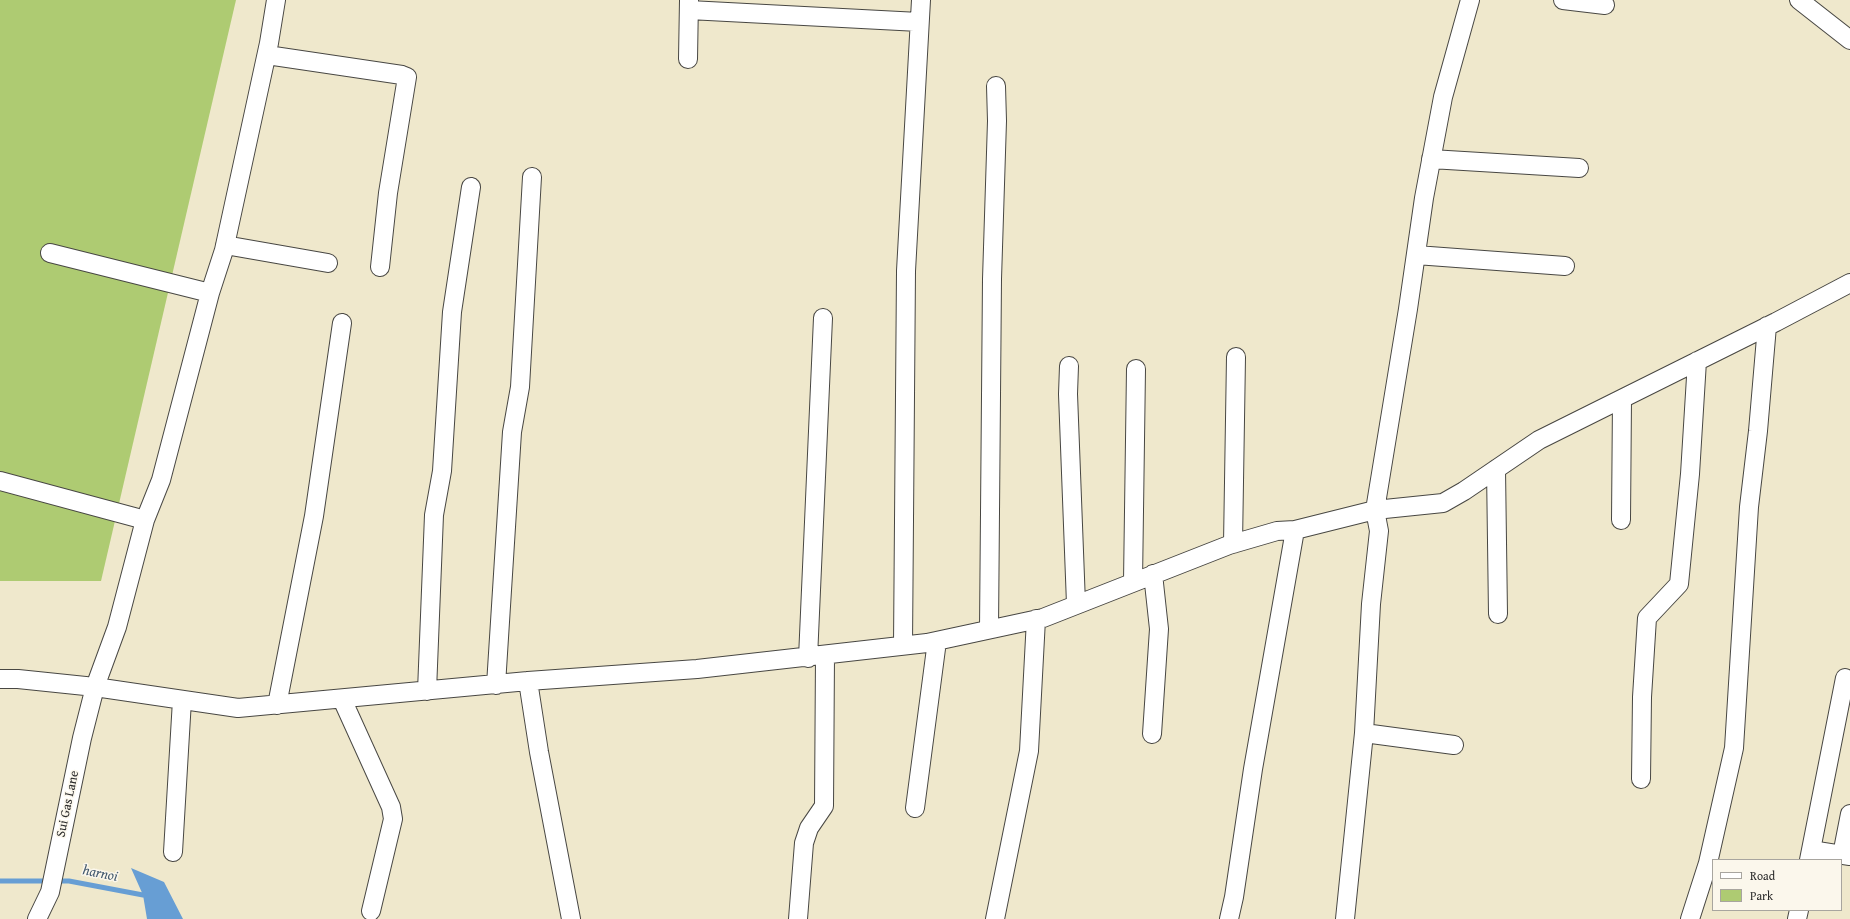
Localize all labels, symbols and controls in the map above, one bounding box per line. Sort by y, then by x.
street label: Sui Gas Lane [53,769,83,839]
legend [1712,859,1842,911]
water label: harnoi [81,862,119,886]
text: Road [1750,867,1775,884]
text: Park [1750,887,1773,904]

